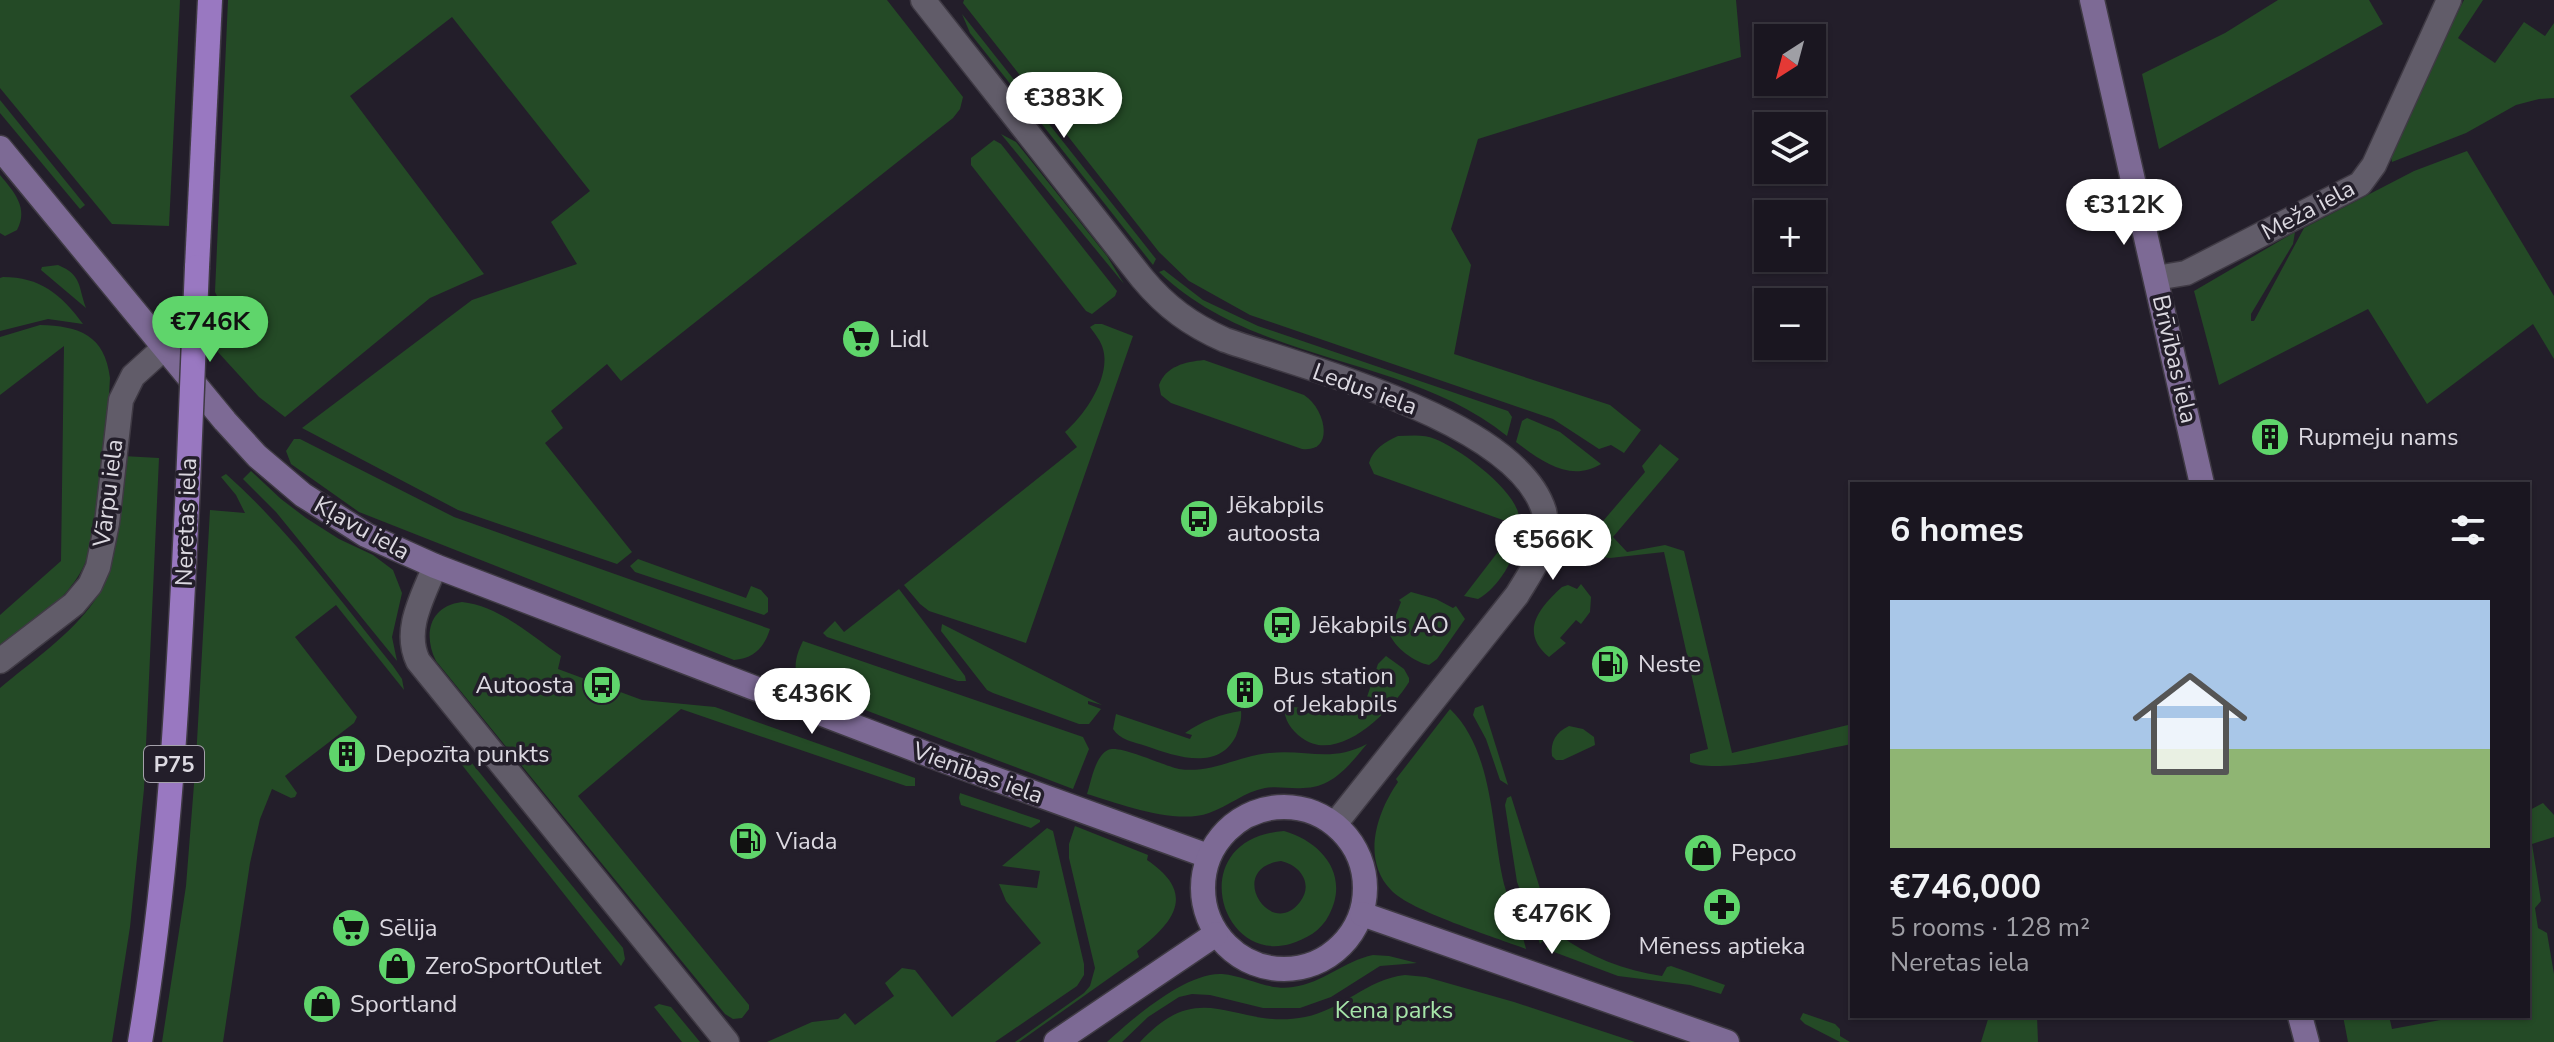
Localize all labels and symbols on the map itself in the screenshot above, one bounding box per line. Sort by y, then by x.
north arrow [1754,24,1826,96]
pin: €383K [1008,72,1120,140]
street label: Meža iela [2256,172,2360,248]
pin: €312K [2068,179,2180,247]
street label: Brīvības iela [2145,292,2205,426]
pin: €746K [154,296,266,364]
supermarket icon: Lidl [840,318,882,360]
place label: Lidl [889,323,929,355]
street label: Ledus iela [1308,355,1422,423]
building icon: Rupmeju nams [2249,416,2291,458]
place label: Rupmeju nams [2298,421,2459,453]
street label: Vārpu iela [85,437,130,550]
street label: Neretas iela [168,457,204,587]
street label: Kļavu iela [308,489,416,567]
place label: Jēkabpils autoosta [1226,489,1324,549]
bus stop icon: Jēkabpils autoosta [1178,498,1220,540]
pin: €566K [1497,514,1609,582]
bus stop icon: Jēkabpils AO [1261,604,1303,646]
place label: Jēkabpils AO [1309,609,1449,641]
fuel station icon: Neste [1589,643,1631,685]
place label: Neste [1638,648,1701,680]
place label: Bus station of Jekabpils [1273,660,1398,720]
bus stop icon: Autoosta [581,664,623,706]
pin: €436K [756,668,868,736]
place label: Autoosta [476,669,574,701]
building icon: Bus station of Jekabpils [1224,669,1266,711]
building icon: Depozīta punkts [326,733,368,775]
street label: Vienības iela [907,734,1048,811]
place label: Depozīta punkts [375,738,549,770]
road number: P75 [144,746,204,782]
fuel station icon: Viada [727,820,769,862]
place label: Viada [775,825,838,857]
shop icon: Pepco [1682,832,1724,874]
place label: Pepco [1731,837,1797,869]
pharmacy icon: Mēness aptieka [1701,886,1743,928]
pin: €476K [1496,888,1608,956]
supermarket icon: Sēlija [330,907,372,949]
place label: Sēlija [379,912,438,944]
place label: Mēness aptieka [1639,930,1805,962]
shop icon: ZeroSportOutlet [376,945,418,987]
place label: ZeroSportOutlet [425,950,602,982]
shop icon: Sportland [301,983,343,1025]
place label: Sportland [350,988,457,1020]
park label: Kena parks [1335,994,1453,1026]

